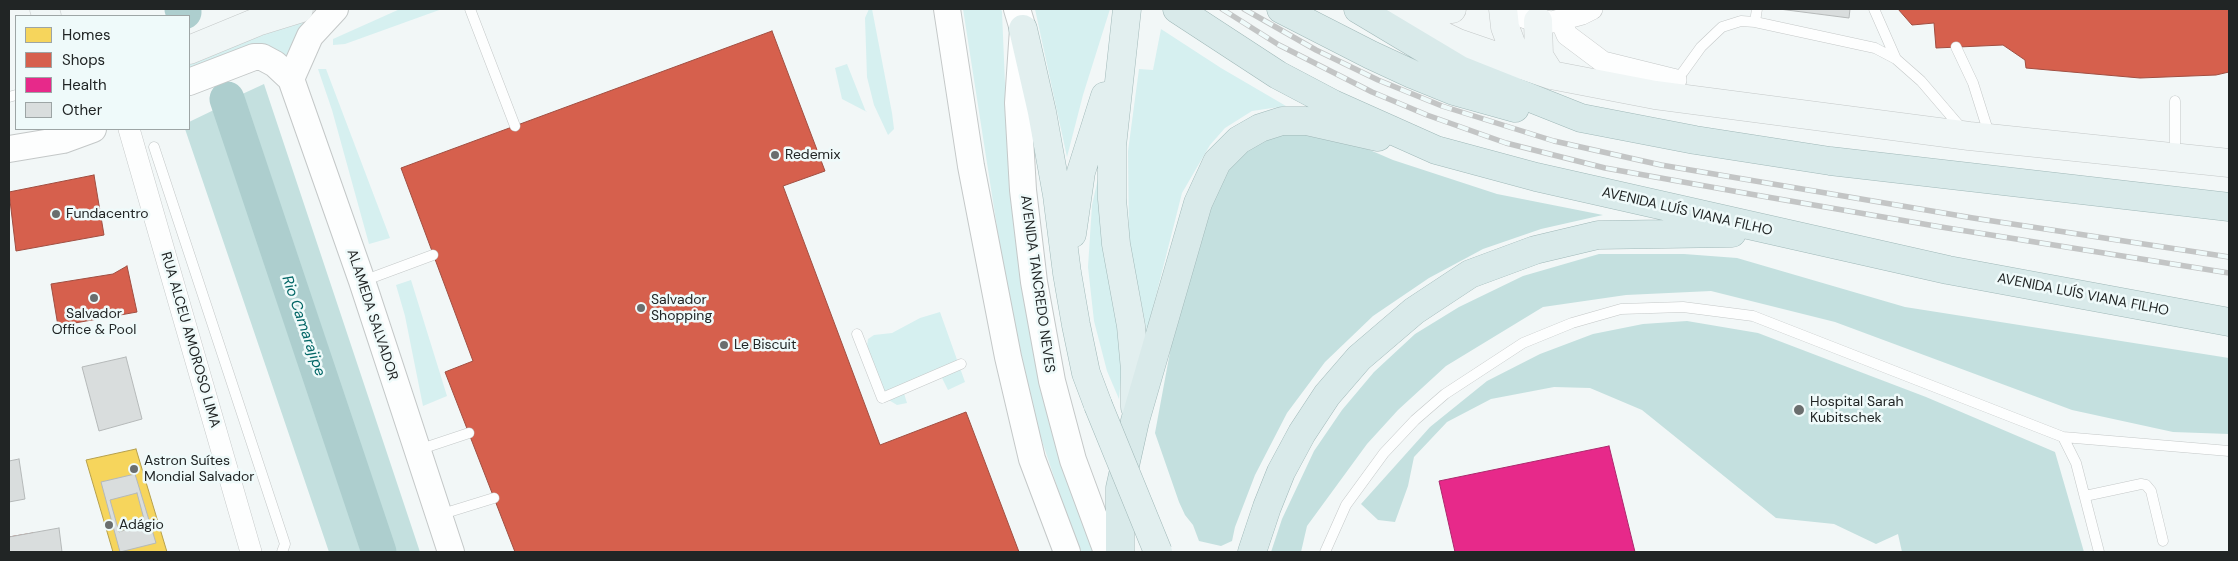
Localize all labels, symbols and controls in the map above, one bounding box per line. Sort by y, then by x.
legend [15,15,190,130]
text: Homes [62,25,111,45]
text: Shops [62,50,105,70]
text: Health [62,75,107,95]
text: Other [62,100,102,120]
place label: Redemix [785,147,840,163]
marker: Redemix [769,149,781,161]
street label: AVENIDA LUÍS VIANA FILHO [1600,184,1774,240]
street label: AVENIDA TANCREDO NEVES [1016,194,1058,374]
place label: Fundacentro [66,206,149,222]
marker: Fundacentro [50,208,62,220]
street label: ALAMEDA SALVADOR [343,247,401,383]
street label: RUA ALCEU AMOROSO LIMA [157,250,223,430]
street label: AVENIDA LUÍS VIANA FILHO [1996,270,2170,320]
water label: Rio Camarajipe [277,273,329,379]
marker: Salvador Office & Pool [88,292,100,304]
place label: Salvador Shopping [651,292,712,324]
marker: Salvador Shopping [635,302,647,314]
place label: Salvador Office & Pool [52,306,136,338]
place label: Le Biscuit [734,337,796,353]
marker: Le Biscuit [718,339,730,351]
place label: Hospital Sarah Kubitschek [1810,394,1904,427]
marker: Hospital Sarah Kubitschek [1792,403,1806,417]
place label: Astron Suítes Mondial Salvador [144,453,254,486]
marker: Astron Suítes Mondial Salvador [128,463,140,475]
place label: Adágio [119,517,164,533]
marker: Adágio [103,519,115,531]

